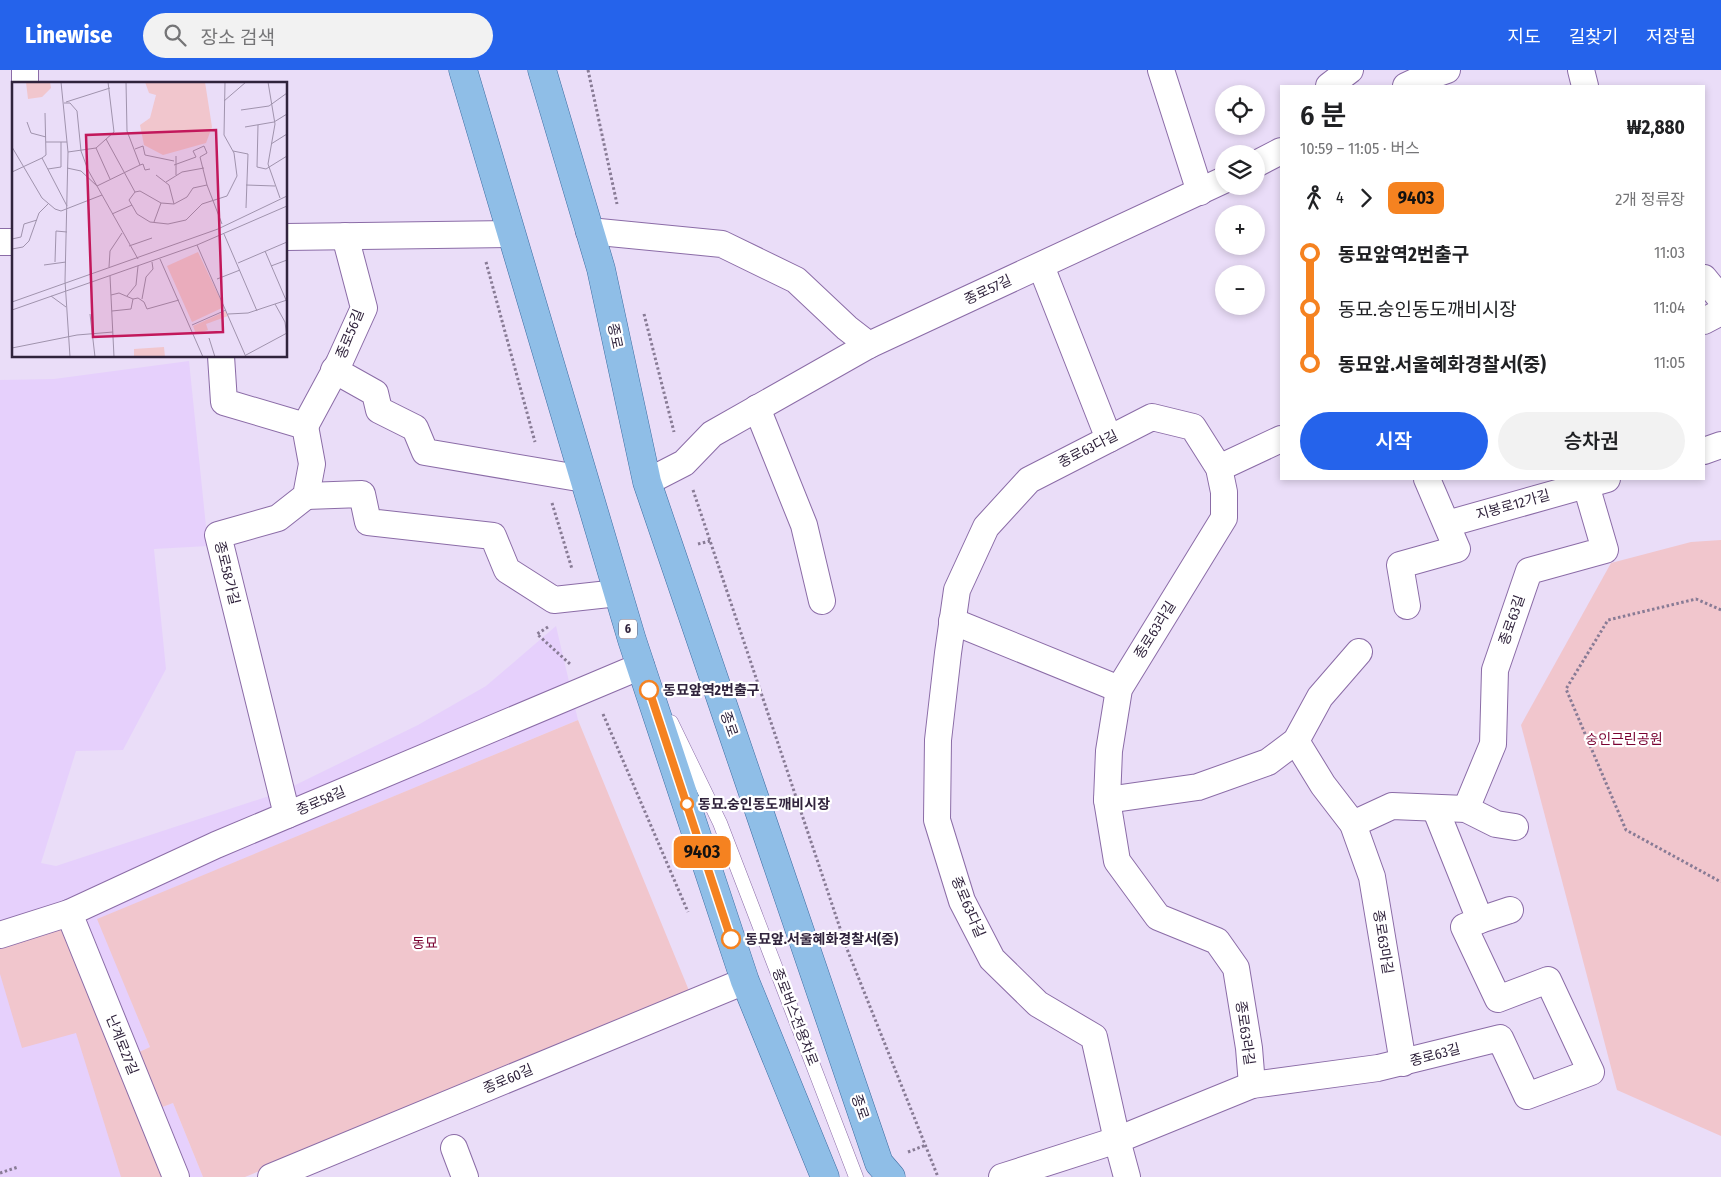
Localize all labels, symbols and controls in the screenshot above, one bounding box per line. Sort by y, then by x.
search box [143,13,493,58]
text: Linewise [25,21,113,49]
icon: search [161,21,189,49]
text: 장소 검색 [201,26,275,49]
text: 지도 [1508,26,1541,48]
text: 길찾기 [1569,26,1618,48]
text: 저장됨 [1646,26,1696,48]
inset map [12,82,288,358]
map controls [1215,85,1265,315]
button: locate [1215,85,1265,135]
text: 6 분 [1300,99,1346,132]
text: ₩2,880 [1627,116,1685,139]
text: 10:59 – 11:05 · 버스 [1300,139,1420,158]
button: layers [1215,145,1265,195]
icon: walk [1300,184,1328,212]
icon: forward [1352,184,1380,212]
text: 9403 [1398,187,1434,209]
text: 4 [1336,188,1344,207]
text: 2개 정류장 [1615,190,1685,209]
button: + [1215,205,1265,255]
text: 동묘앞역2번출구 [1338,243,1469,266]
text: 11:03 [1654,243,1685,262]
button: − [1215,265,1265,315]
street label: 종로57길 [962,272,1014,308]
text: 동묘.숭인동도깨비시장 [1338,298,1517,321]
text: 11:04 [1653,298,1685,317]
street label: 종로56길 [332,307,368,361]
street label: 종로 [604,322,626,350]
text: 동묘앞.서울혜화경찰서(중) [1338,353,1546,376]
text: 11:05 [1654,353,1685,372]
button: 시작 [1300,412,1488,470]
button: 승차권 [1498,412,1685,470]
street label: 종로63다길 [1055,427,1121,471]
street label: 지봉로12가길 [1474,486,1552,524]
street label: 종로58가길 [211,539,243,607]
street label: 종로63길 [1496,593,1528,647]
street label: 종로63라길 [1131,598,1179,662]
road number: 6 [619,620,637,638]
marker: 동묘앞역2번출구 [639,680,659,700]
place label: 동묘앞역2번출구 [663,682,760,699]
street label: 종로 [717,709,741,739]
park label: 숭인근린공원 [1585,731,1663,748]
street label: 종로58길 [294,783,348,819]
place label: 동묘.숭인동도깨비시장 [698,796,830,813]
marker: 동묘.숭인동도깨비시장 [680,797,694,811]
line badge: 9403 [667,836,737,868]
text: 9403 [684,841,720,863]
street label: 종로63다길 [948,874,988,940]
street label: 종로63마길 [1370,909,1396,975]
marker: 동묘앞.서울혜화경찰서(중) [721,929,741,949]
place label: 동묘앞.서울혜화경찰서(중) [745,931,898,948]
park label: 동묘 [412,935,438,952]
street label: 종로버스전용차로 [769,966,821,1068]
street label: 종로63라길 [1232,1000,1258,1066]
street label: 난계로27길 [102,1012,142,1078]
street label: 종로63길 [1408,1040,1462,1070]
street label: 종로60길 [480,1061,536,1097]
street label: 종로 [848,1092,872,1122]

